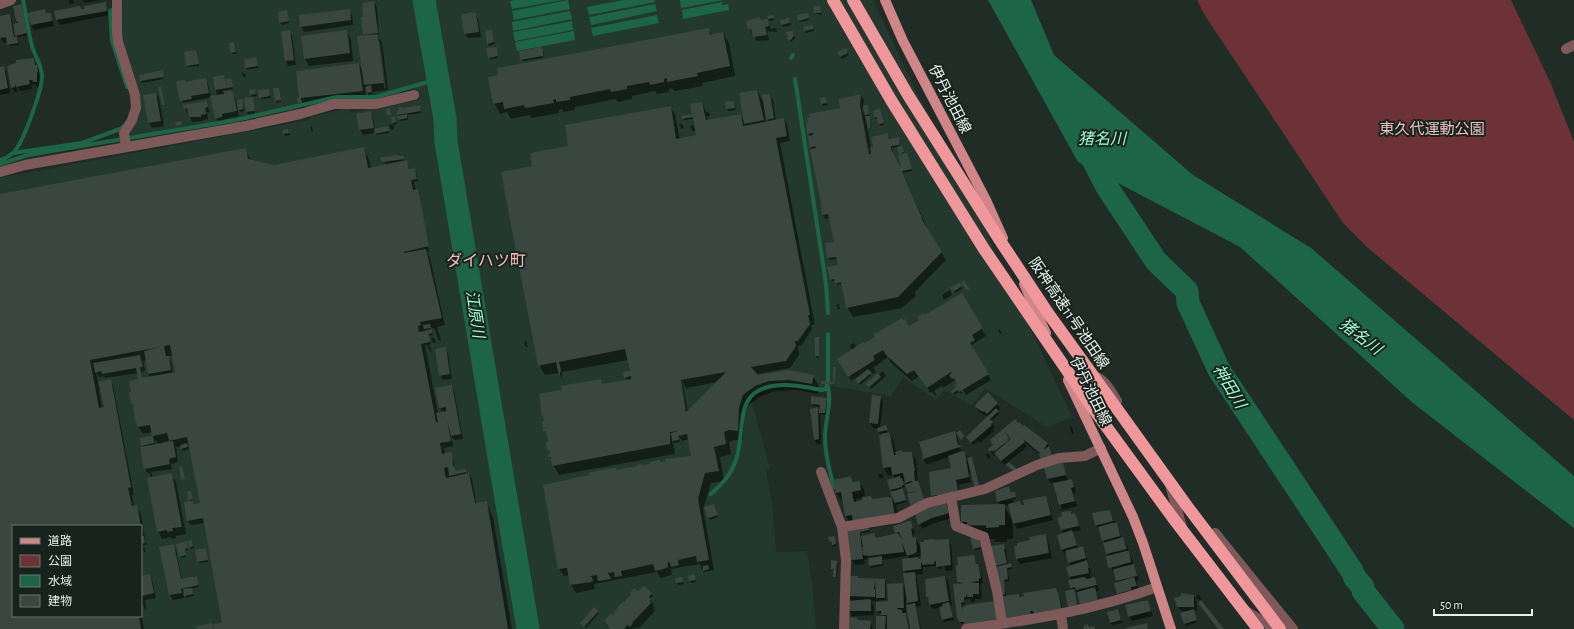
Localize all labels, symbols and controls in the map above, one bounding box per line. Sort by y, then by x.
street label: 伊丹池田線 [926,62,974,136]
park label: 東久代運動公園 [1379,120,1485,137]
water label: 猪名川 [1078,130,1128,147]
district label: ダイハツ町 [446,252,526,269]
street label: 阪神高速11号池田線 [1026,255,1112,371]
water label: 江原川 [463,289,488,341]
water label: 猪名川 [1336,315,1387,359]
street label: 伊丹池田線 [1067,354,1115,428]
water label: 神田川 [1210,361,1250,413]
legend [12,525,142,617]
text: 道路 [48,534,72,547]
text: 公園 [48,555,72,567]
text: 水域 [48,575,72,587]
scale bar [1434,591,1532,617]
text: 建物 [48,594,72,607]
text: 50 m [1440,599,1463,611]

